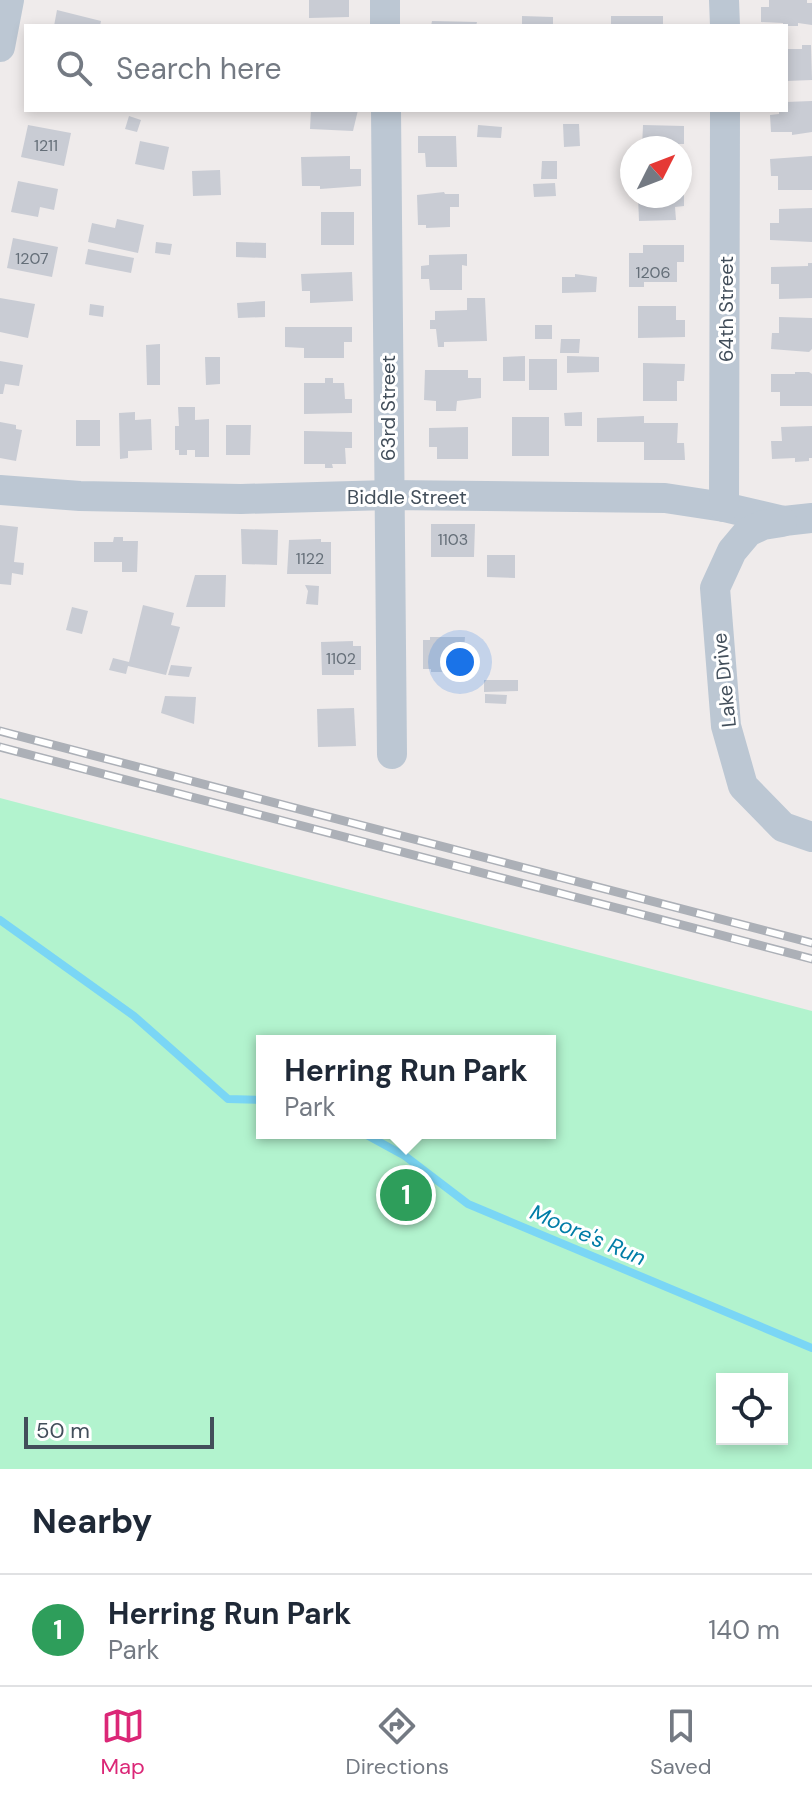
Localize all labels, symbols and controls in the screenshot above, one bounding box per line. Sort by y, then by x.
search box [24,24,788,112]
icon: search [52,46,96,90]
text: Search here [116,49,282,88]
house number: 1211 [34,135,58,156]
north arrow [620,136,692,208]
house number: 1207 [15,248,49,269]
street label: 64th Street [713,256,739,362]
house number: 1206 [635,262,671,283]
street label: 63rd Street [375,355,401,461]
street label: Biddle Street [347,484,467,510]
house number: 1103 [438,529,468,550]
house number: 1122 [296,548,324,569]
street label: Lake Drive [706,631,742,729]
your location [440,642,480,682]
house number: 1102 [326,648,356,669]
popup [256,1035,556,1139]
text: Herring Run Park [284,1051,528,1090]
text: Park [284,1090,336,1124]
pin: 1 [380,1165,432,1225]
water label: Moore's Run [526,1198,650,1272]
map controls [716,1373,788,1445]
button: locate [716,1373,788,1445]
scale bar [24,1413,214,1449]
text: 50 m [36,1416,90,1445]
text: Nearby [32,1499,152,1544]
text: Herring Run Park [108,1594,351,1633]
text: 1 [53,1613,63,1647]
text: 140 m [708,1613,780,1647]
text: Park [108,1633,159,1667]
tab: Map [100,1704,145,1781]
tab: Directions [346,1704,449,1781]
tab: Saved [650,1704,712,1781]

